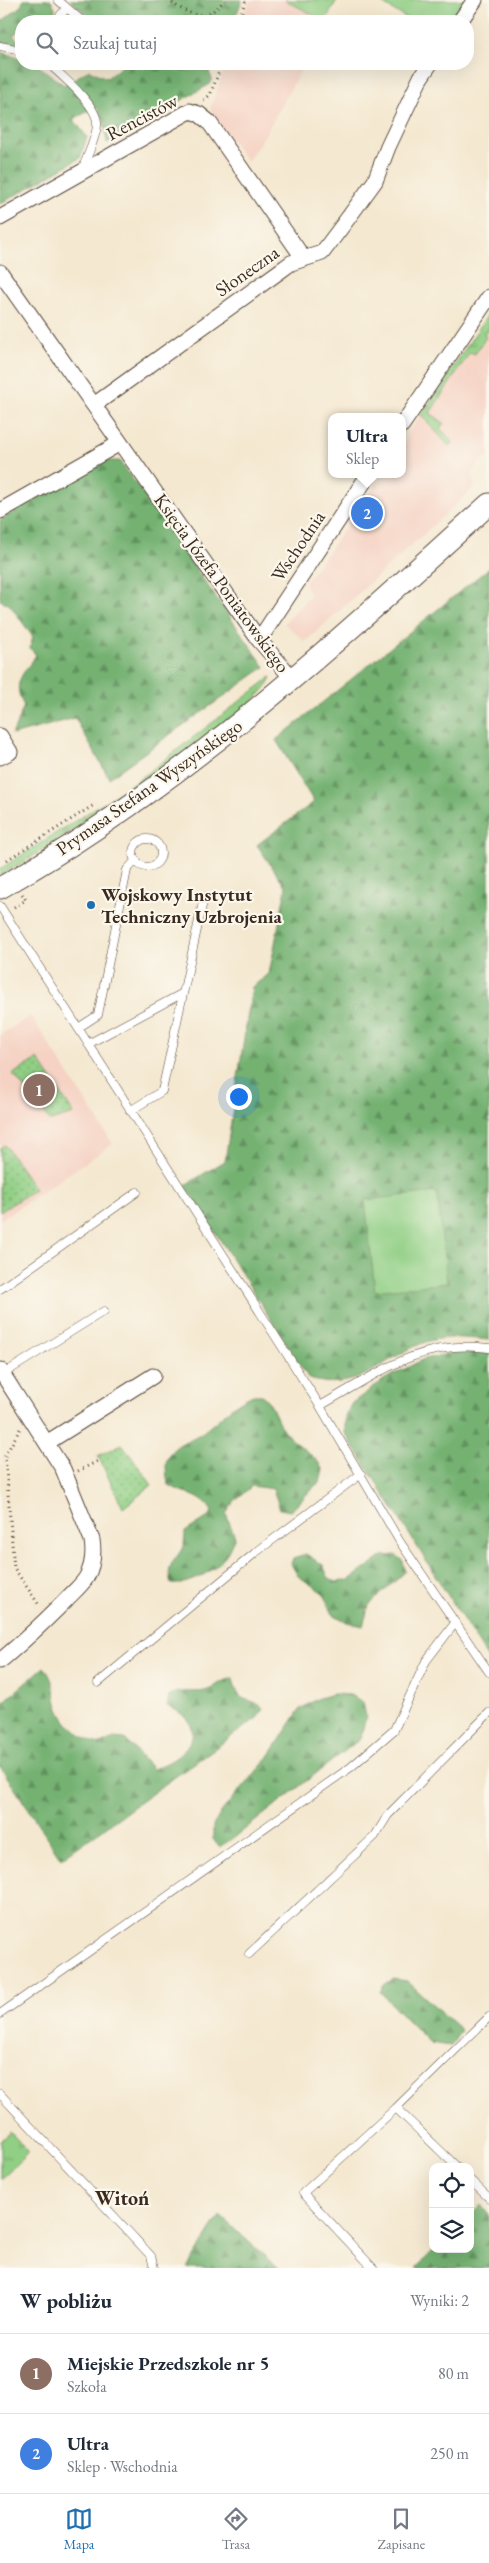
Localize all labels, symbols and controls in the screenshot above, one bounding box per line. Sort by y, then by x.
search box [15,15,474,70]
icon: search [33,29,61,57]
text: Szukaj tutaj [73,30,157,55]
street label: Rencistów [102,87,183,146]
street label: Słoneczna [210,240,284,302]
popup [328,413,406,478]
text: Ultra [346,423,388,448]
text: Sklep [346,448,379,469]
street label: Księcia Józefa Poniatowskiego [148,488,296,678]
pin: 2 [351,494,383,532]
street label: Wschodnia [265,505,331,586]
street label: Prymasa Stefana Wyszyńskiego [51,713,247,861]
place label: Wojskowy Instytut Techniczny Uzbrojenia [101,882,283,929]
marker: Wojskowy Instytut Techniczny Uzbrojenia [85,899,97,911]
pin: 1 [23,1071,55,1109]
your location [226,1084,252,1110]
map controls [429,2163,474,2253]
button: locate [429,2163,474,2208]
district label: Witoń [95,2185,149,2211]
button: layers [429,2208,474,2253]
text: W pobliżu [20,2287,112,2314]
text: Wyniki: 2 [410,2290,469,2311]
text: Miejskie Przedszkole nr 5 [67,2351,269,2376]
text: 1 [32,2363,40,2384]
text: 80 m [438,2363,469,2384]
text: Szkoła [67,2376,107,2397]
text: Ultra [67,2431,109,2456]
text: 2 [32,2443,40,2464]
text: 250 m [430,2443,469,2464]
text: Sklep · Wschodnia [67,2456,178,2477]
tab: Mapa [64,2505,94,2553]
tab: Trasa [222,2505,250,2553]
tab: Zapisane [378,2505,425,2553]

